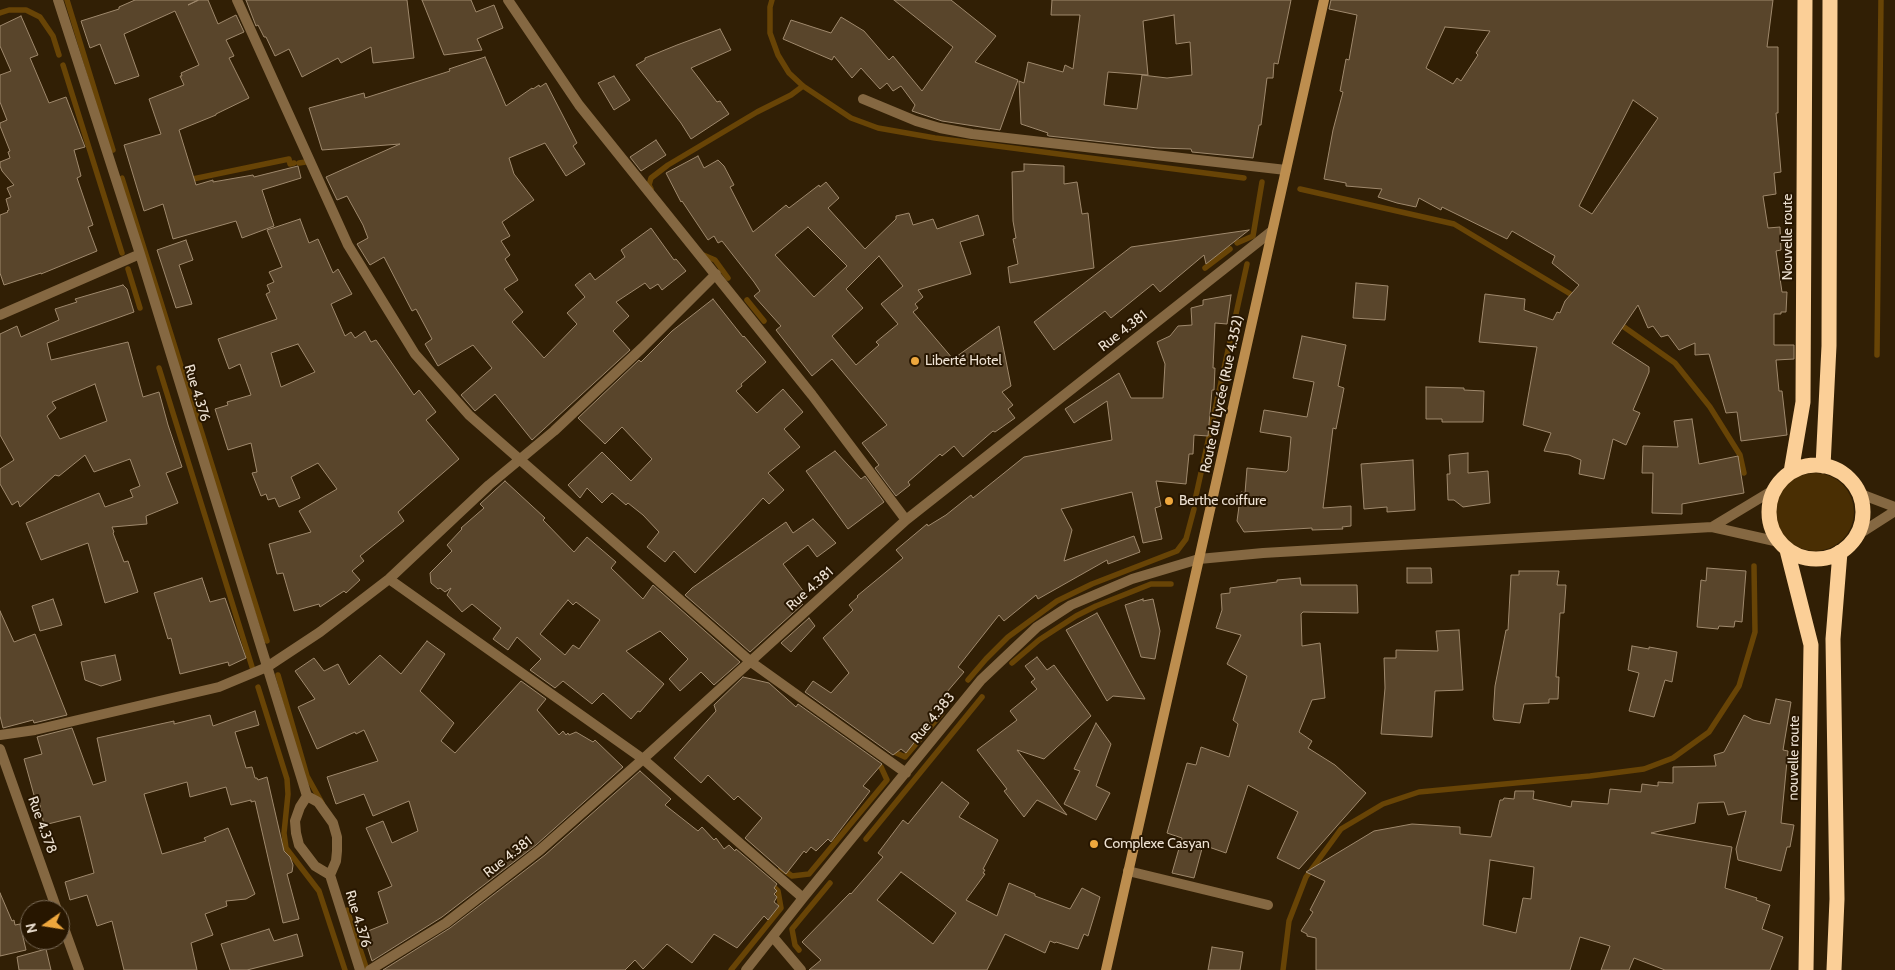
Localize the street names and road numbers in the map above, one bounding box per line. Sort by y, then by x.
street label: Nouvelle route [1780,194,1796,280]
street label: Rue 4.381 [1095,307,1151,355]
street label: Route du Lycée (Rue 4.352) [1197,314,1247,474]
street label: Rue 4.376 [180,362,214,424]
street label: Rue 4.381 [783,564,837,614]
street label: Rue 4.383 [907,689,959,747]
street label: nouvelle route [1785,715,1803,801]
street label: Rue 4.378 [24,794,60,856]
street label: Rue 4.381 [480,833,536,881]
street label: Rue 4.376 [341,888,375,950]

